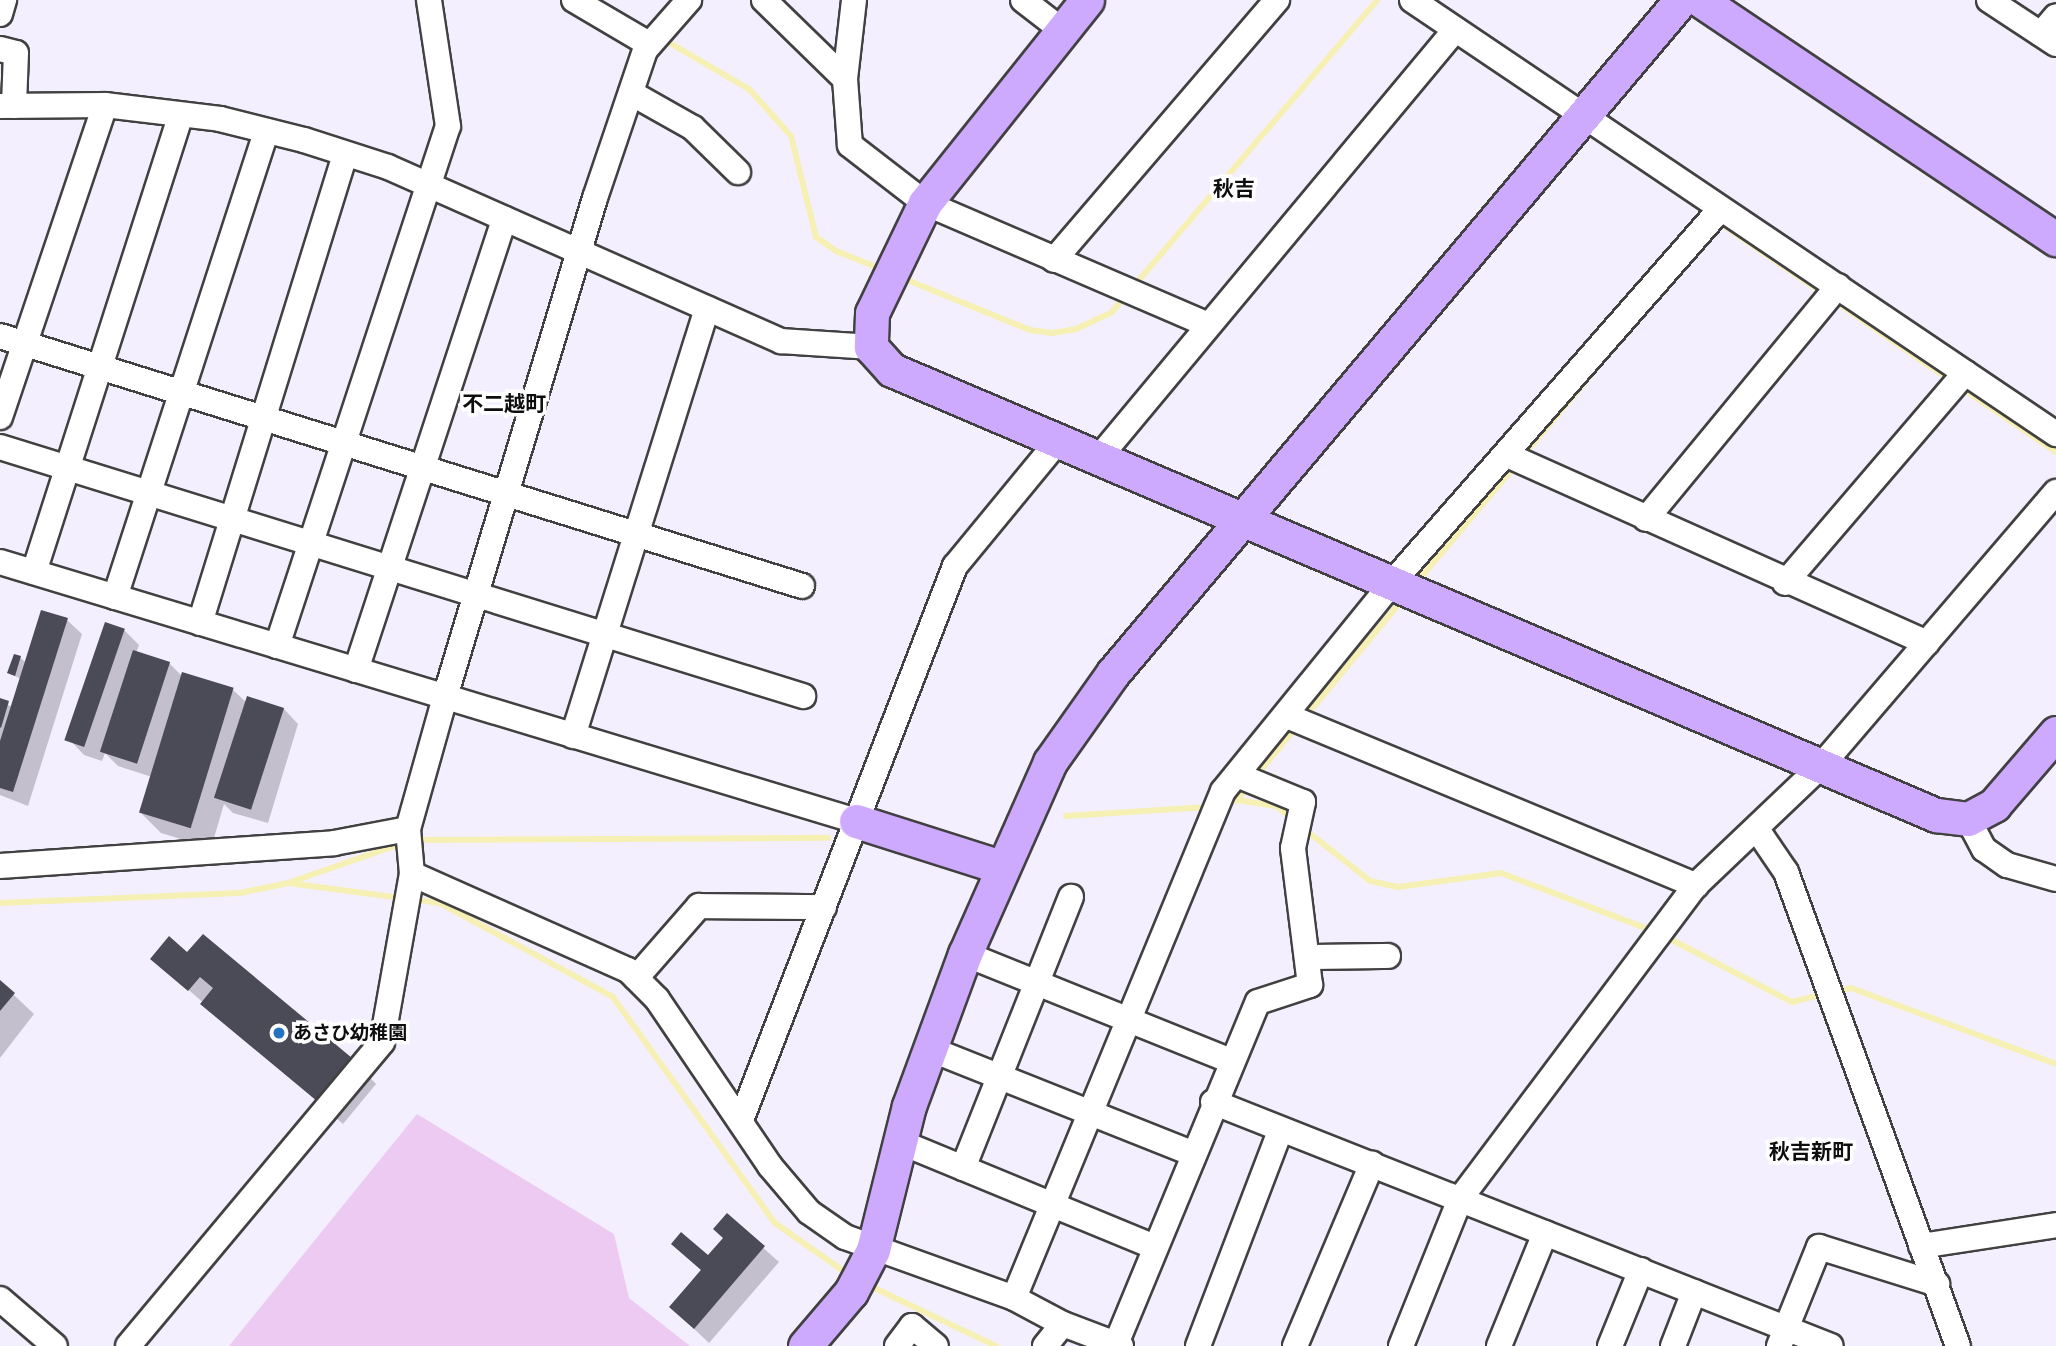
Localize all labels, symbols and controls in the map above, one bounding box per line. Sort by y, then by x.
district label: 秋吉 [1213,176,1255,202]
district label: 不二越町 [462,391,546,417]
place label: あさひ幼稚園 [293,1022,407,1044]
marker: あさひ幼稚園 [271,1025,287,1041]
district label: 秋吉新町 [1769,1139,1853,1165]

